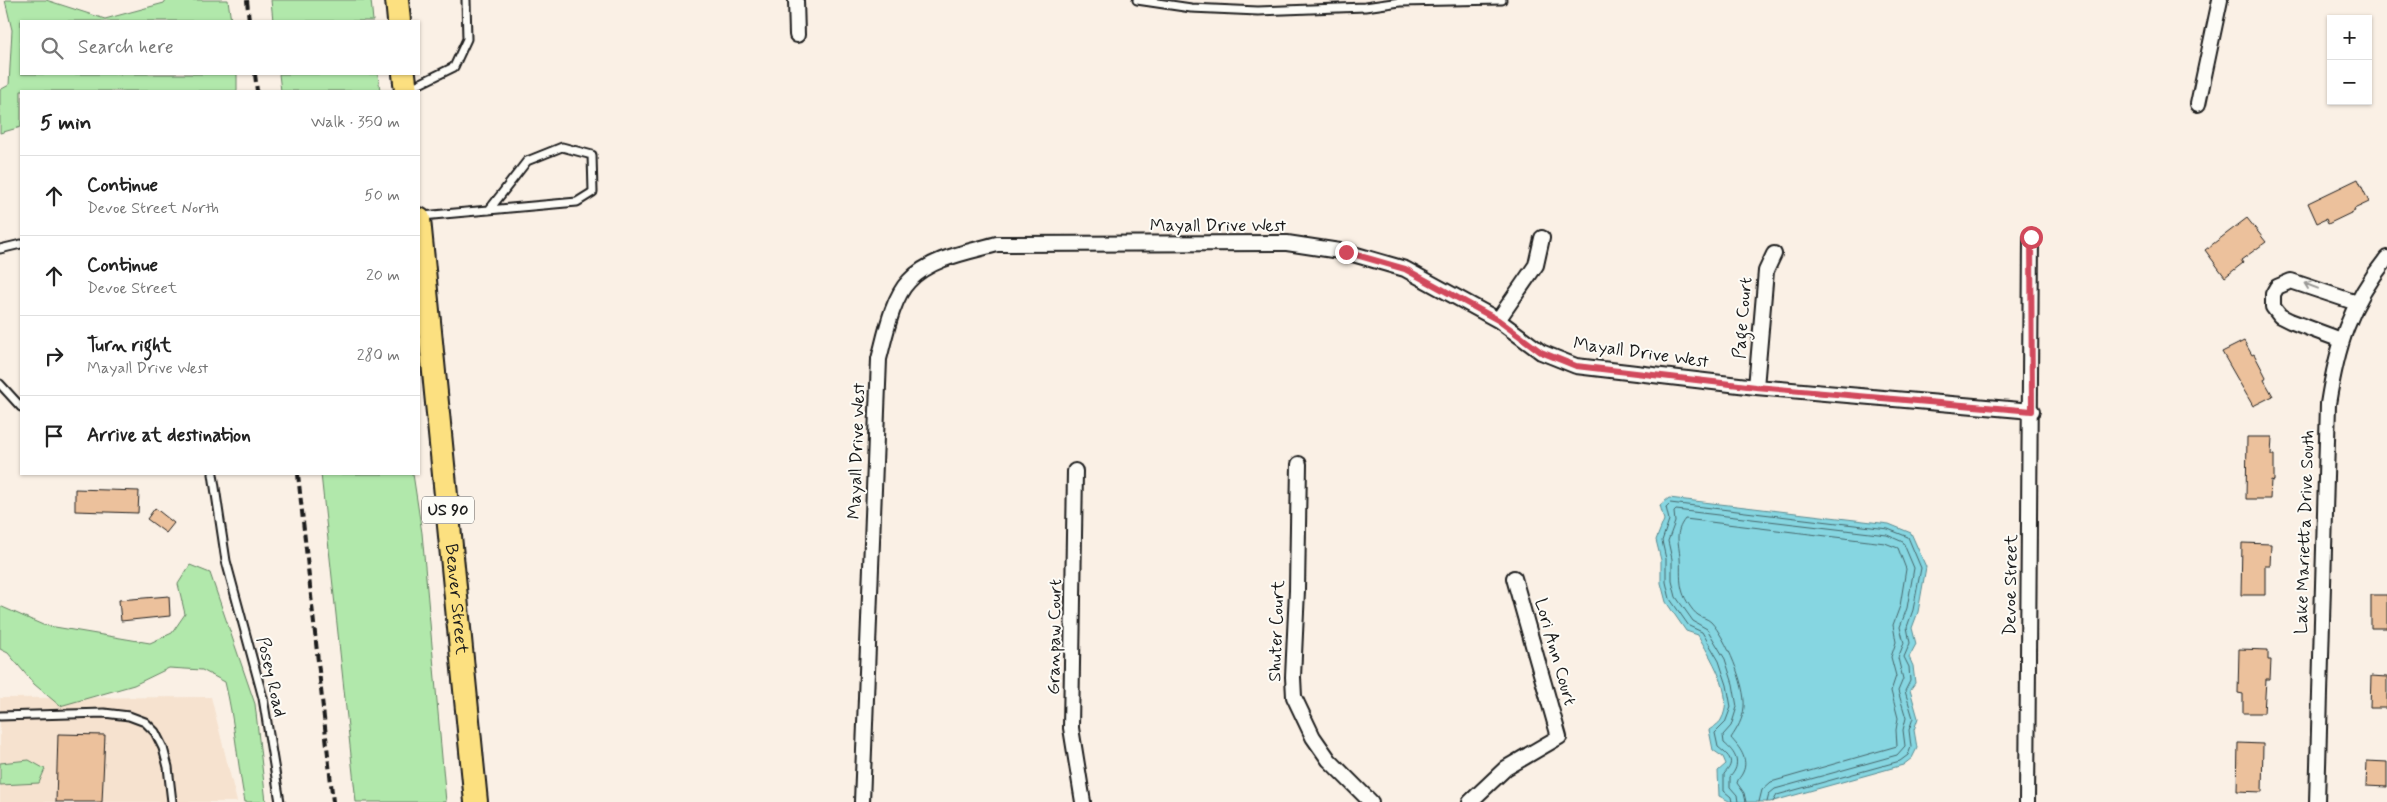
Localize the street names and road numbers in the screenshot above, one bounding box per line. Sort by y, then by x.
street label: Mayall Drive West [1150,214,1287,238]
street label: Page Court [1727,276,1761,360]
street label: Mayall Drive West [1572,332,1711,374]
street label: Mayall Drive West [843,382,871,520]
street label: Lake Marietta Drive South [2289,429,2321,635]
road number: US 90 [422,496,474,524]
street label: Devoe Street [1998,534,2024,636]
street label: Beaver Street [439,543,474,656]
street label: Granpaw Court [1042,579,1068,695]
street label: Shuter Court [1263,579,1291,682]
street label: Lori Ann Court [1528,595,1582,709]
street label: Posey Road [250,635,292,719]

